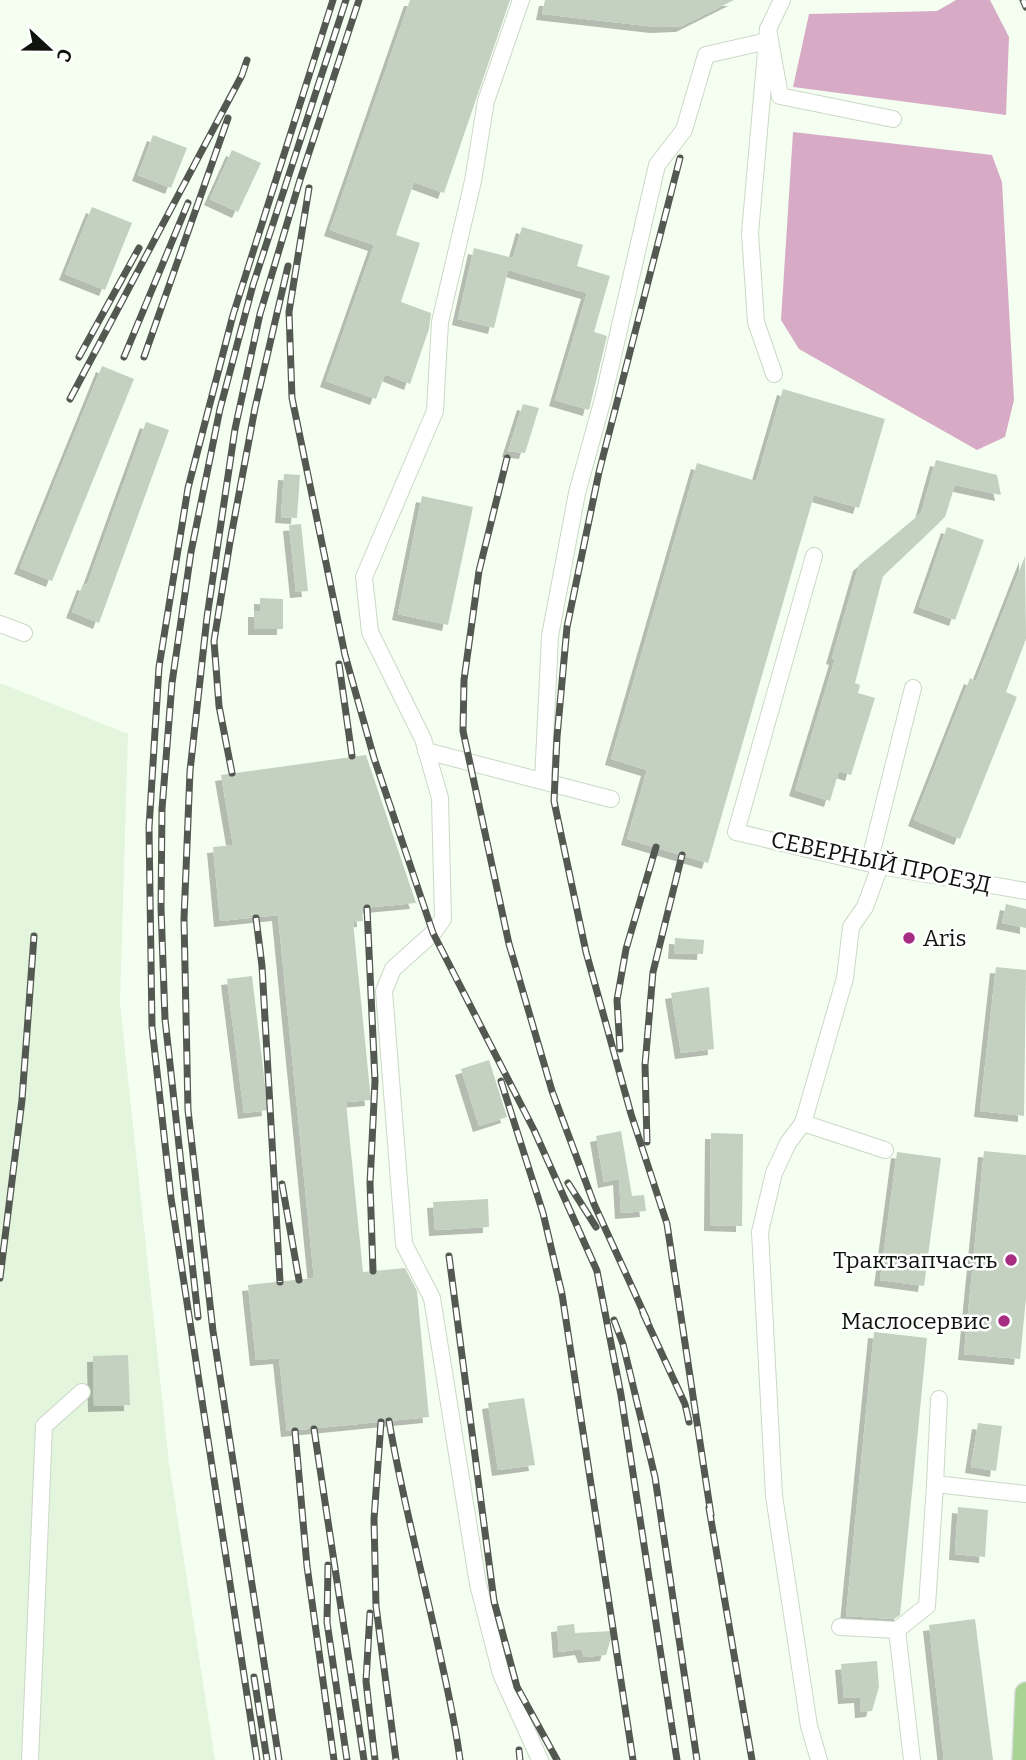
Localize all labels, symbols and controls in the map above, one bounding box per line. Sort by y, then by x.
north arrow [14,14,84,84]
text: С [51,45,77,65]
street label: СЕВЕРНЫЙ ПРОЕЗД [768,825,994,899]
place label: Aris [923,924,967,952]
marker: Aris [901,930,917,946]
place label: Трактзапчасть [833,1246,997,1274]
marker: Трактзапчасть [1003,1252,1019,1268]
place label: Маслосервис [841,1307,990,1335]
marker: Маслосервис [996,1313,1012,1329]

